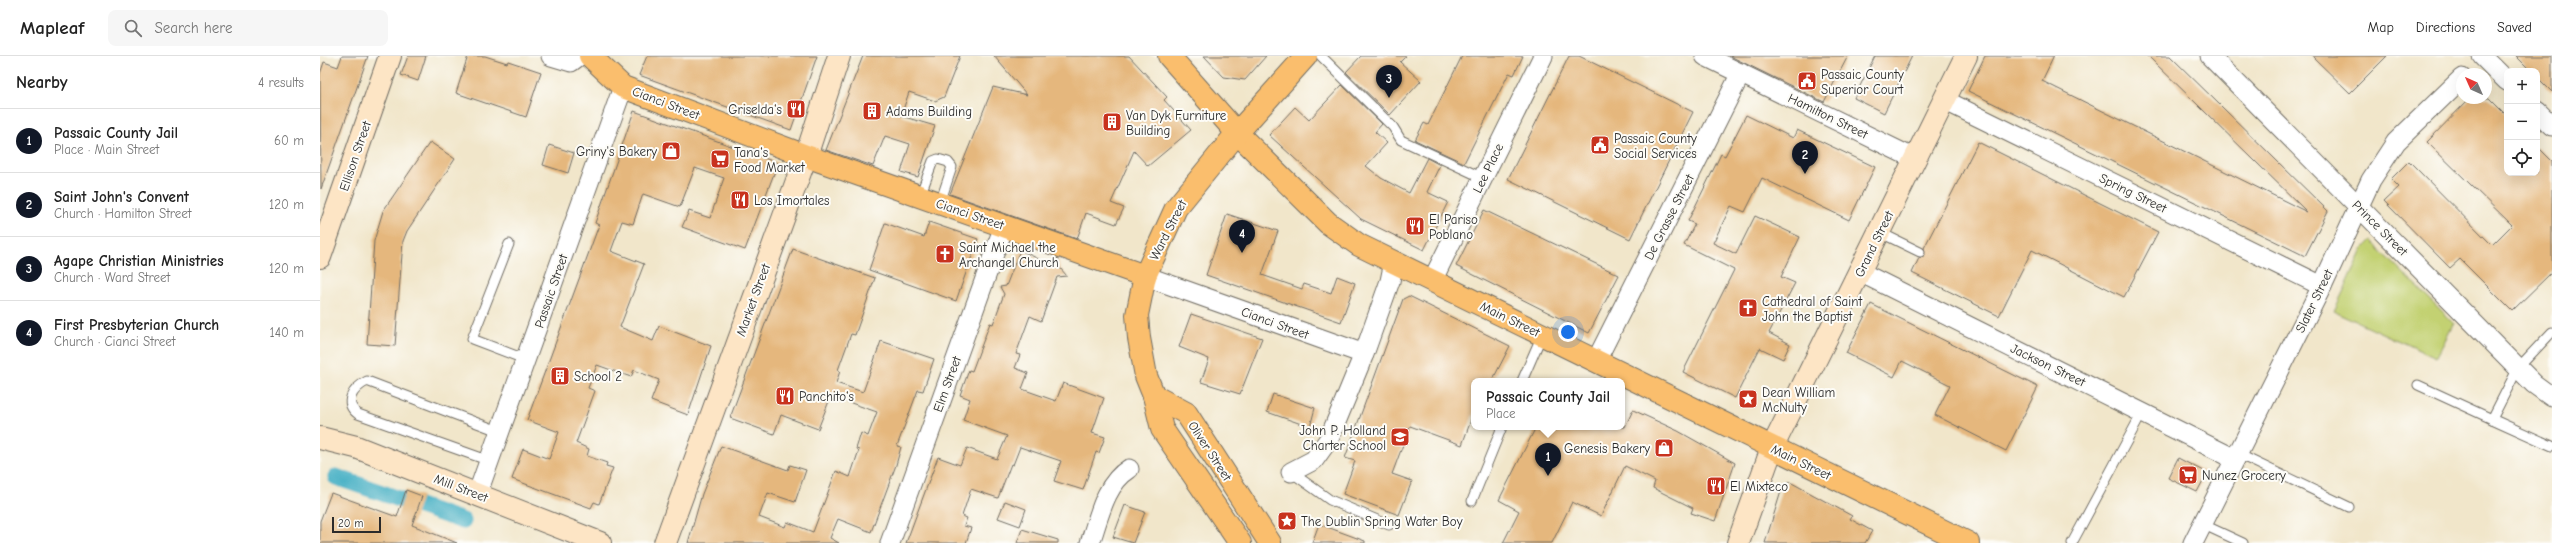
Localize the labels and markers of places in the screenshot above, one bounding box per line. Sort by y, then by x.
pin: 3 [1376,65,1402,98]
place label: Passaic County Superior Court [1821,67,1904,97]
public building icon: Passaic County Superior Court [1796,70,1818,92]
restaurant icon: Griselda's [785,98,807,120]
building icon: Adams Building [861,100,883,122]
place label: Griselda's [728,102,782,117]
place label: Adams Building [886,104,972,119]
place label: Van Dyk Furniture Building [1126,108,1227,138]
building icon: Van Dyk Furniture Building [1101,111,1123,133]
place label: Passaic County Social Services [1614,131,1697,161]
public building icon: Passaic County Social Services [1589,134,1611,156]
shop icon: Griny's Bakery [660,140,682,162]
pin: 2 [1792,141,1818,174]
place label: Griny's Bakery [576,144,657,159]
place label: Tana's Food Market [734,145,806,175]
supermarket icon: Tana's Food Market [709,148,731,170]
restaurant icon: Los Imortales [729,189,751,211]
place label: Los Imortales [754,193,830,208]
place label: El Pariso Poblano [1429,212,1478,242]
restaurant icon: El Pariso Poblano [1404,215,1426,237]
pin: 4 [1229,220,1255,253]
place label: Saint Michael the Archangel Church [959,240,1059,270]
church icon: Saint Michael the Archangel Church [934,243,956,265]
place label: Cathedral of Saint John the Baptist [1762,294,1863,324]
church icon: Cathedral of Saint John the Baptist [1737,297,1759,319]
building icon: School 2 [549,365,571,387]
place label: School 2 [574,369,622,384]
restaurant icon: Panchito's [774,385,796,407]
place label: Dean William McNulty [1762,385,1835,415]
place icon: Dean William McNulty [1737,388,1759,410]
place label: Panchito's [799,389,854,404]
place label: John P. Holland Charter School [1299,423,1386,453]
school or university icon: John P. Holland Charter School [1389,426,1411,448]
shop icon: Genesis Bakery [1653,437,1675,459]
place label: Genesis Bakery [1564,441,1650,456]
pin: 1 [1535,443,1561,476]
supermarket icon: Nunez Grocery [2177,464,2199,486]
place label: Nunez Grocery [2202,468,2286,483]
restaurant icon: El Mixteco [1705,475,1727,497]
place label: El Mixteco [1730,479,1788,494]
place icon: The Dublin Spring Water Boy [1276,510,1298,532]
place label: The Dublin Spring Water Boy [1301,514,1463,529]

